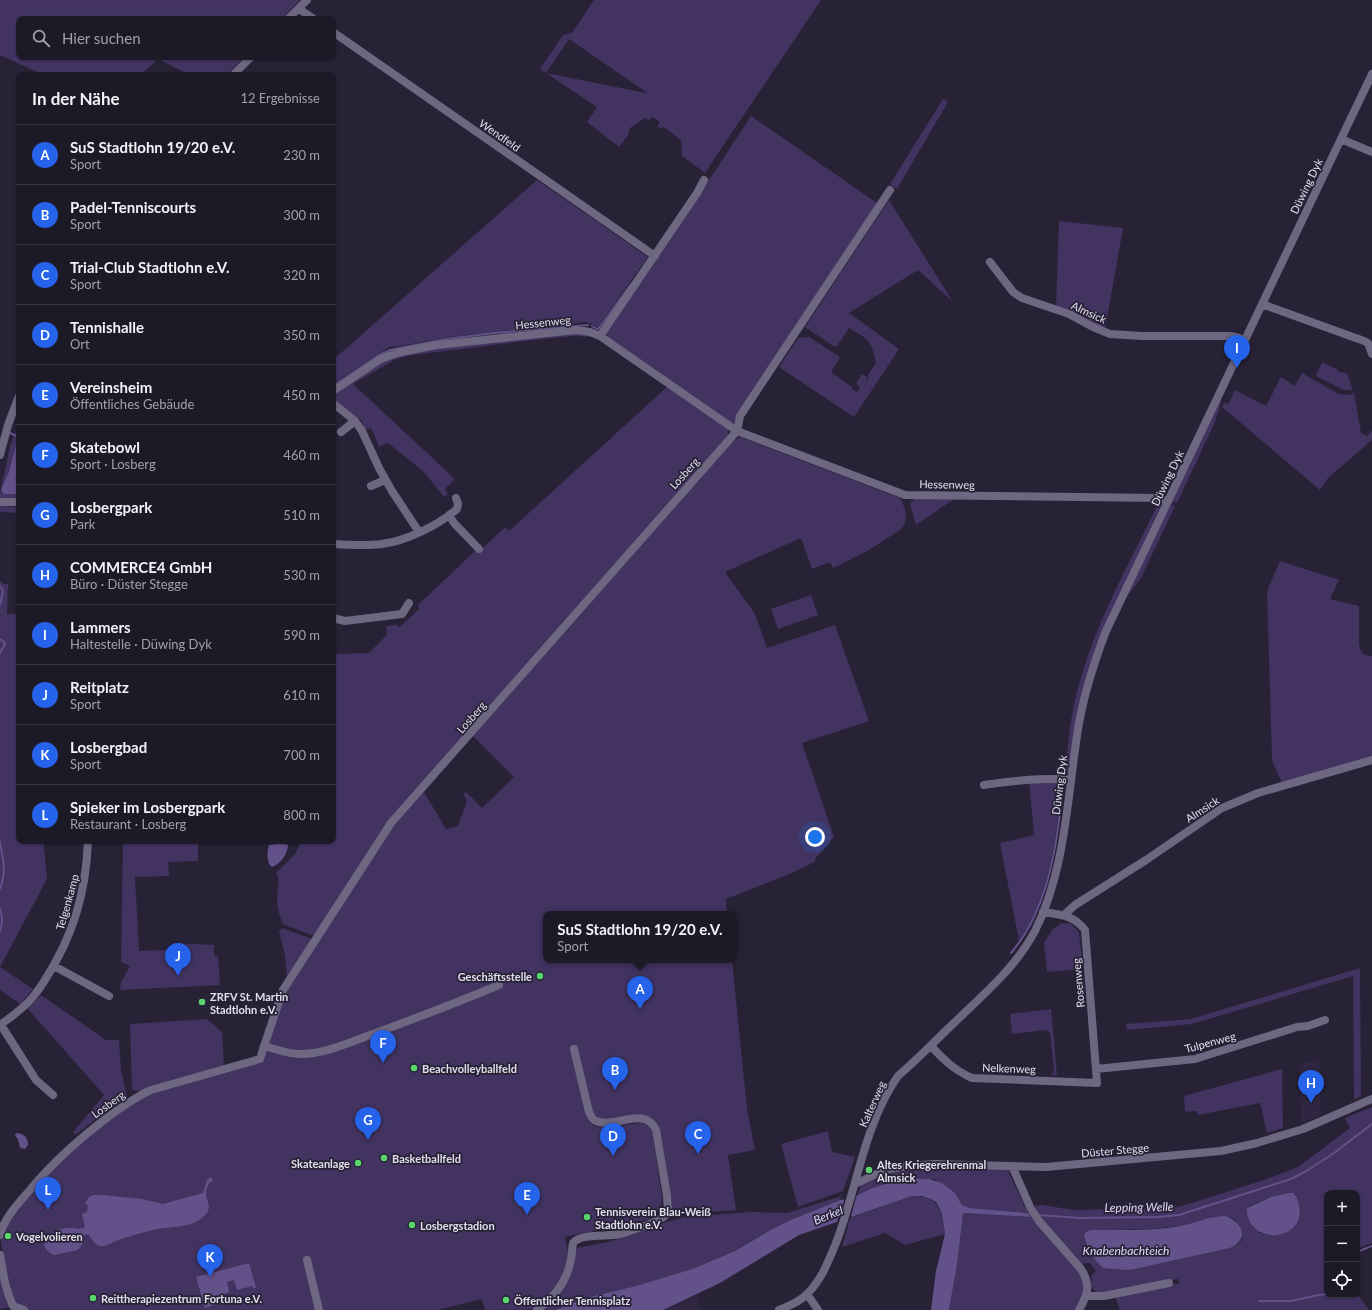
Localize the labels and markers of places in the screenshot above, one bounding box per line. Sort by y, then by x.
pin: I [1224,335,1250,368]
pin: J [165,943,191,976]
place label: Geschäftsstelle [458,970,532,983]
marker: Geschäftsstelle [535,971,545,981]
pin: A [627,976,653,1009]
place label: ZRFV St. Martin Stadtlohn e.V. [210,990,288,1016]
marker: ZRFV St. Martin Stadtlohn e.V. [197,997,207,1007]
pin: F [370,1030,396,1063]
pin: B [602,1057,628,1090]
place label: Beachvolleyballfeld [422,1062,517,1075]
marker: Beachvolleyballfeld [409,1063,419,1073]
pin: H [1298,1070,1324,1103]
pin: G [355,1107,381,1140]
pin: C [685,1121,711,1154]
pin: D [600,1123,626,1156]
place label: Basketballfeld [392,1152,461,1165]
marker: Basketballfeld [379,1153,389,1163]
place label: Skateanlage [291,1157,350,1170]
marker: Skateanlage [353,1158,363,1168]
place label: Altes Kriegerehrenmal Almsick [876,1158,987,1184]
marker: Altes Kriegerehrenmal Almsick [864,1165,874,1175]
pin: L [35,1177,61,1210]
pin: E [514,1182,540,1215]
place label: Tennisverein Blau-Weiß Stadtlohn e.V. [595,1205,711,1231]
marker: Tennisverein Blau-Weiß Stadtlohn e.V. [582,1212,592,1222]
place label: Losbergstadion [420,1219,495,1232]
marker: Losbergstadion [407,1220,417,1230]
place label: Vogelvolieren [15,1230,83,1243]
marker: Vogelvolieren [3,1231,13,1241]
pin: K [197,1244,223,1277]
place label: Reittherapiezentrum Fortuna e.V. [101,1292,262,1305]
marker: Reittherapiezentrum Fortuna e.V. [88,1293,98,1303]
place label: Öffentlicher Tennisplatz [514,1294,630,1307]
marker: Öffentlicher Tennisplatz [501,1295,511,1305]

